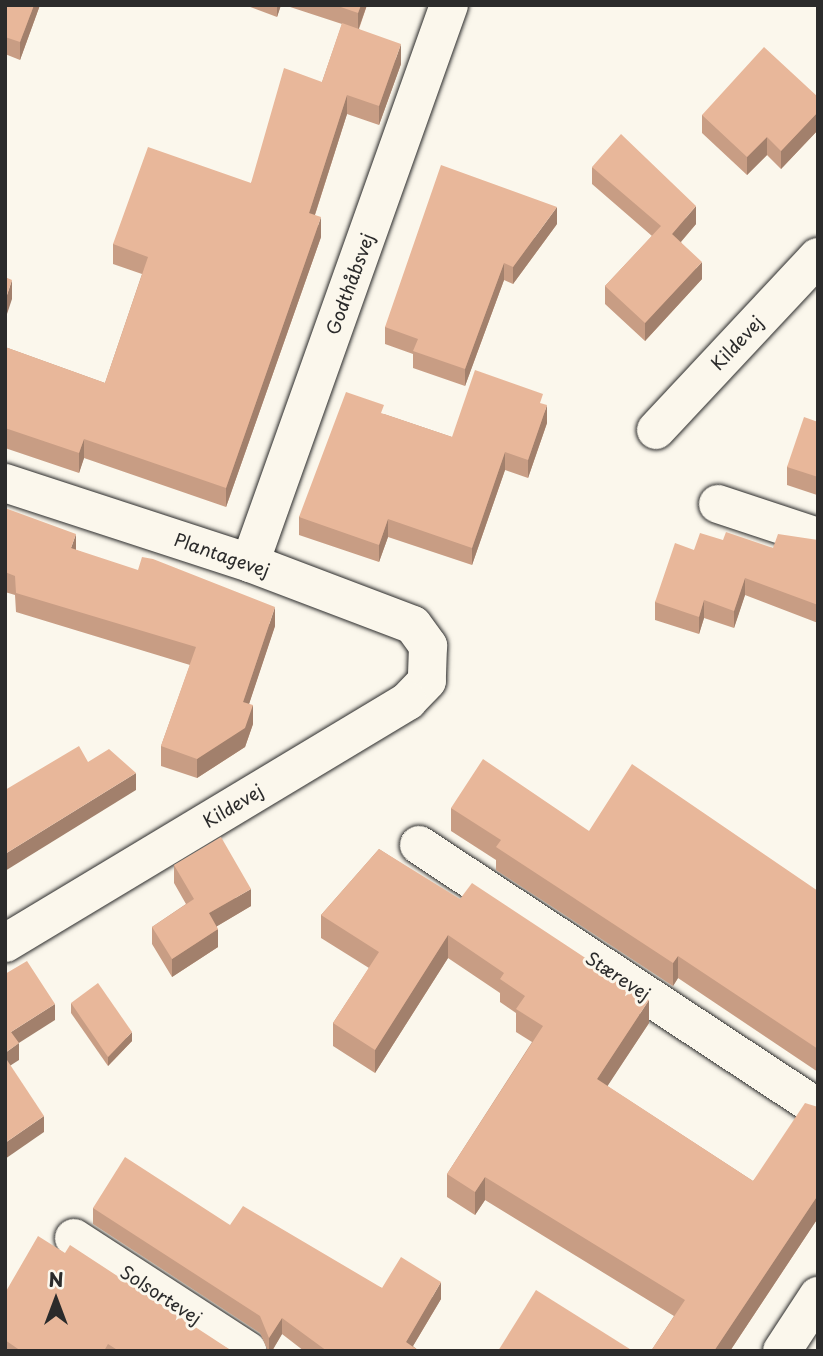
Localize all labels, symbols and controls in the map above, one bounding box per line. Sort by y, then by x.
street label: Godthåbsvej [322,230,378,338]
street label: Kildevej [707,311,767,375]
street label: Plantagevej [171,529,273,581]
street label: Kildevej [199,780,267,832]
street label: Stærevej [582,947,654,1005]
street label: Solsortevej [116,1261,206,1329]
north arrow [21,1265,91,1335]
text: N [48,1265,64,1293]

